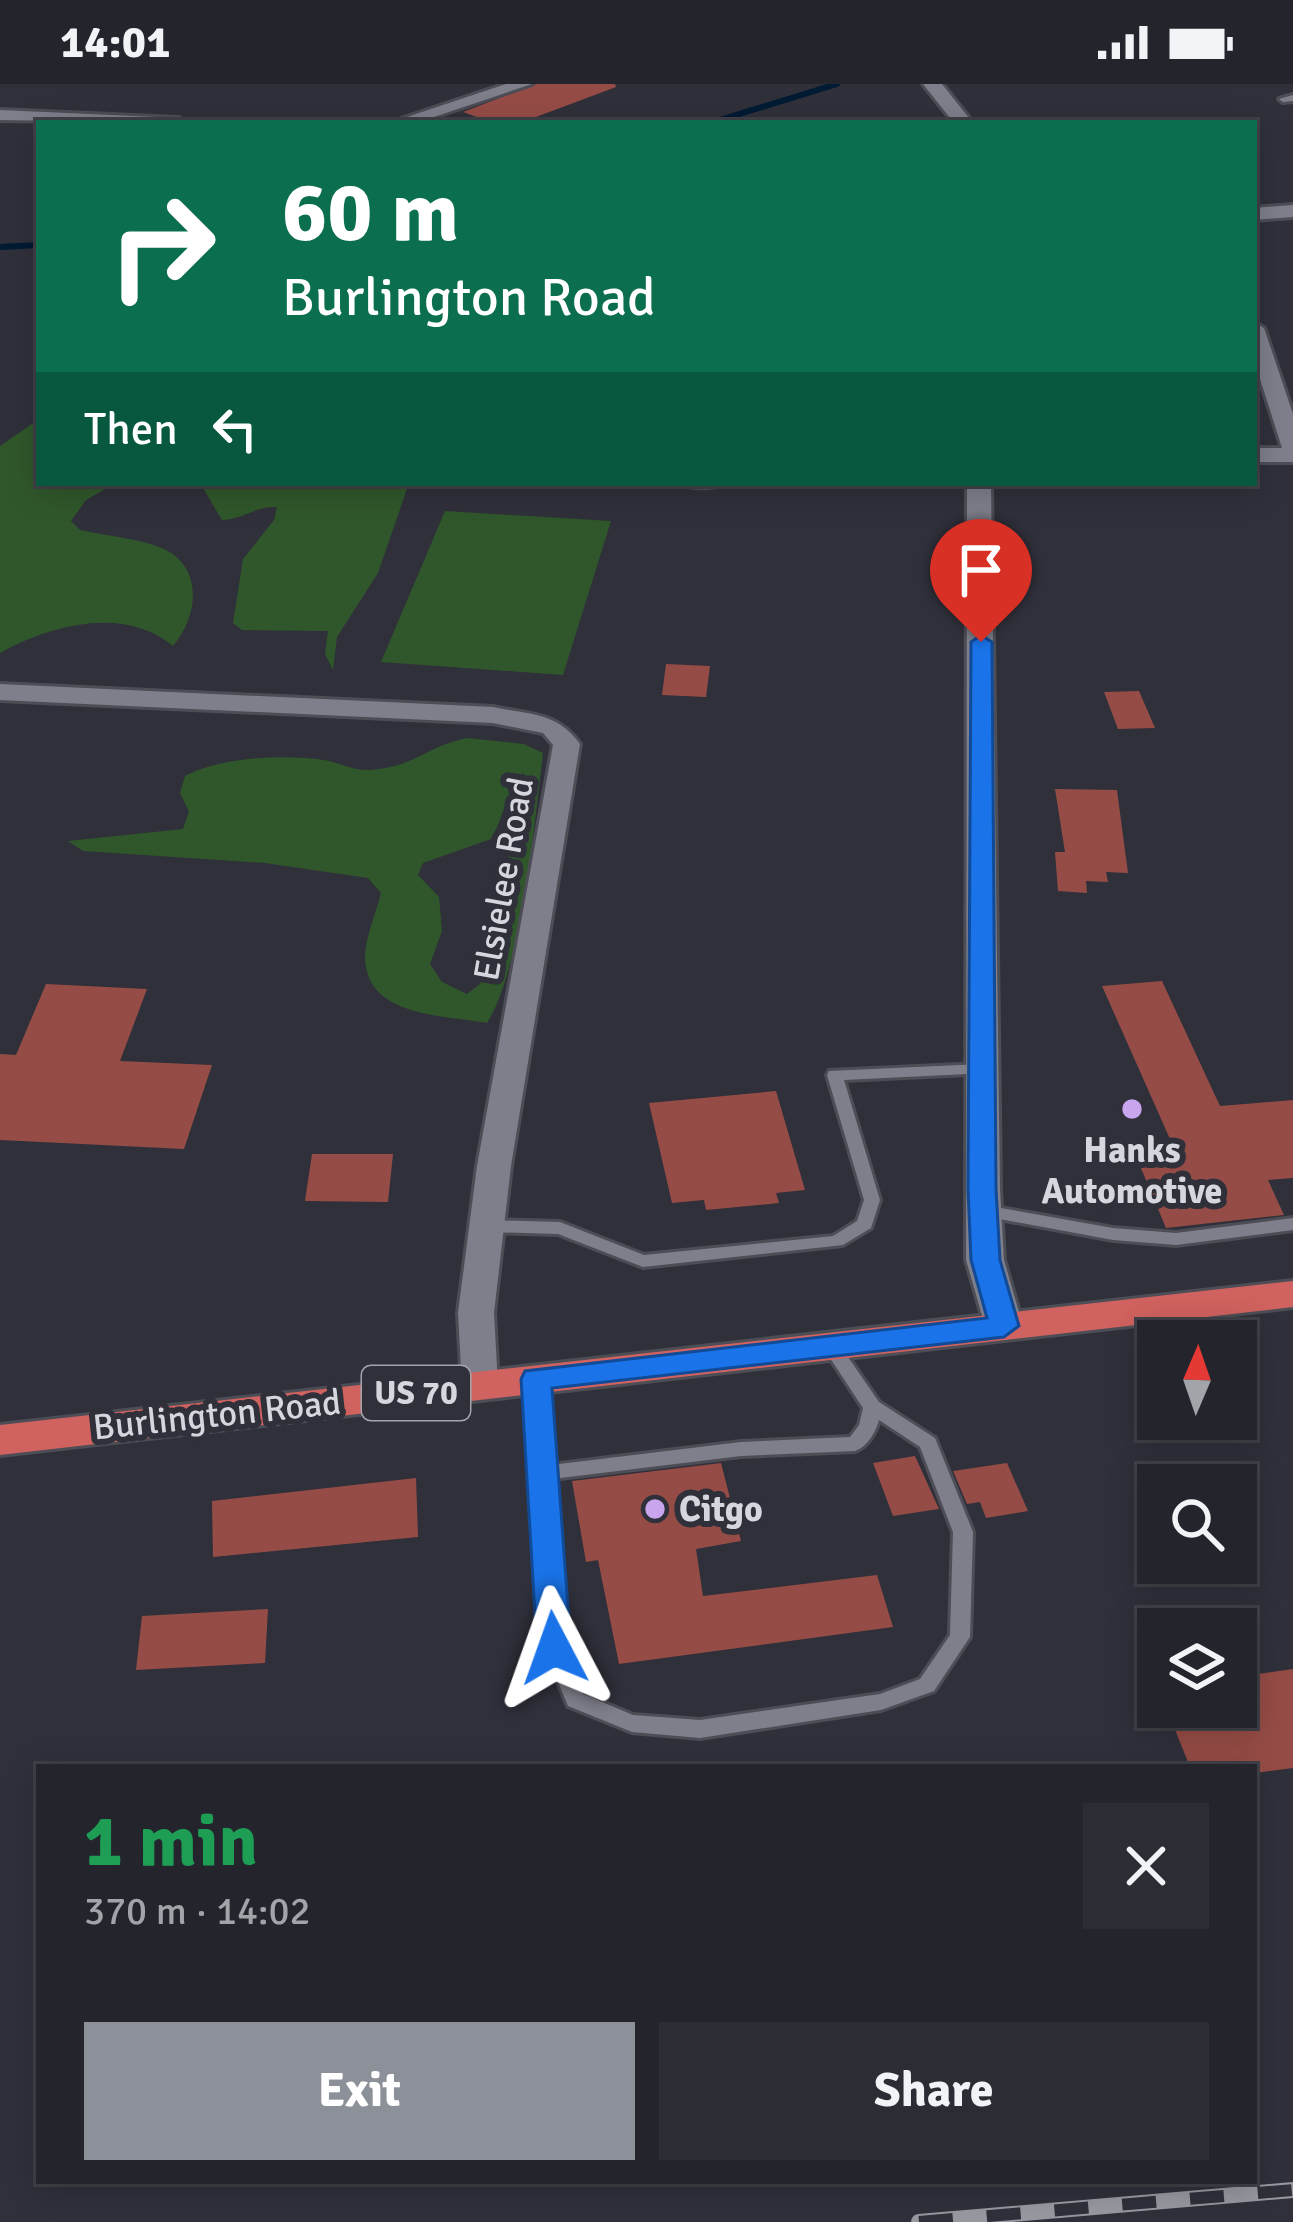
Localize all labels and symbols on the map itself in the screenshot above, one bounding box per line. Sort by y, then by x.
pin [930,519,1032,642]
street label: Elsielee Road [464,774,544,984]
marker: Hanks Automotive [1119,1096,1145,1122]
place label: Hanks Automotive [1042,1128,1222,1214]
north arrow [1137,1320,1257,1440]
road number: US 70 [362,1366,470,1420]
street label: Burlington Road [91,1380,343,1450]
place label: Citgo [679,1487,763,1532]
marker: Citgo [642,1496,668,1522]
position arrow [491,1585,617,1711]

